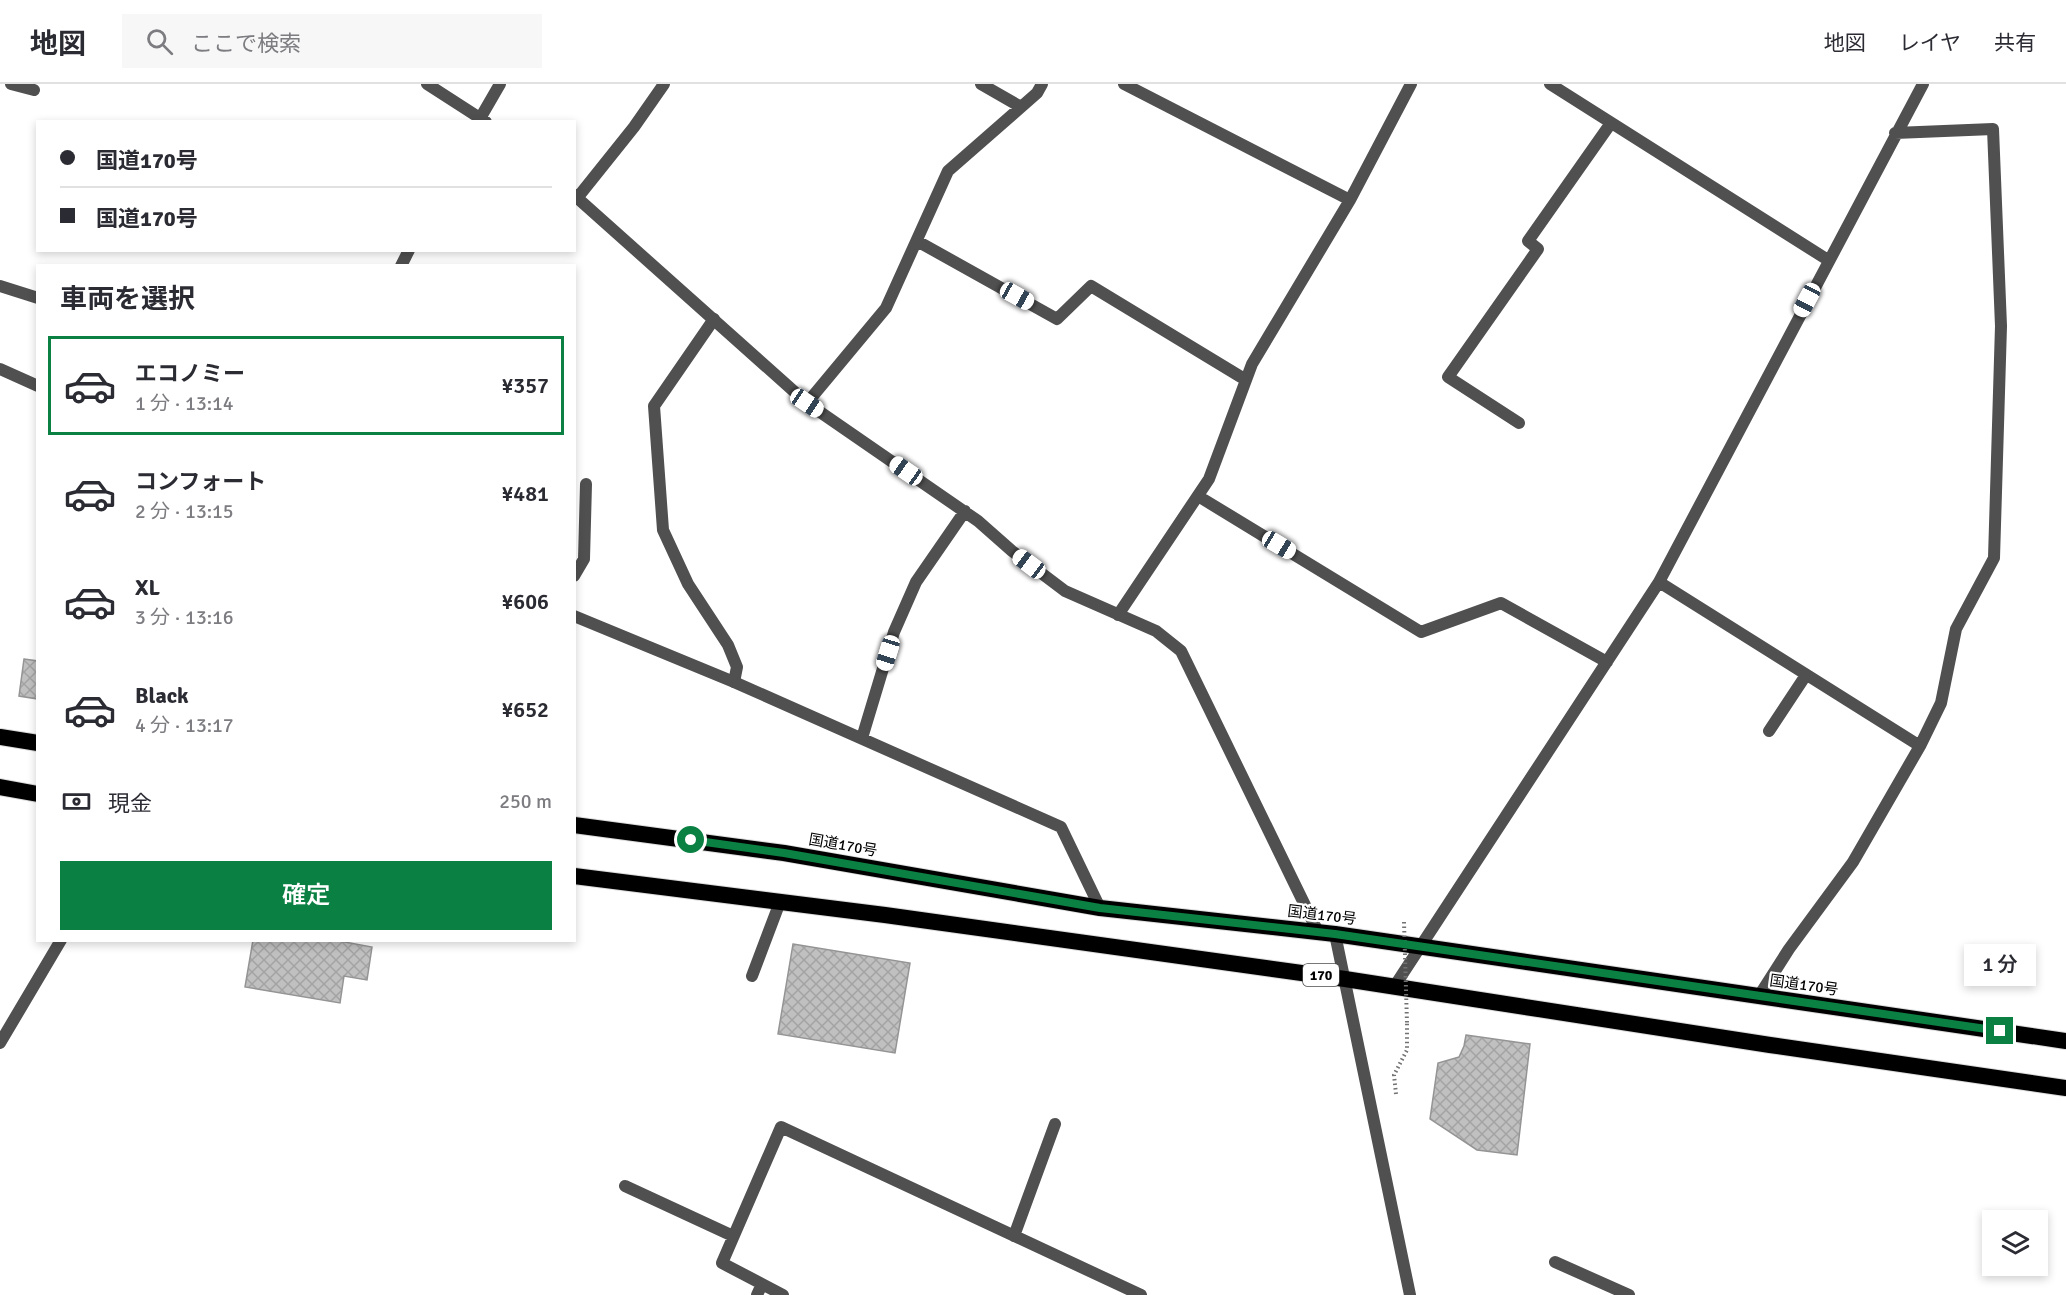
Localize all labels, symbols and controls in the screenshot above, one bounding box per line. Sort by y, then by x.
search box [122,14,542,68]
icon: search [143,25,176,58]
text: 地図 [30,27,86,61]
text: ここで検索 [191,30,301,57]
text: 地図 [1824,30,1866,56]
text: レイヤ [1899,30,1961,56]
text: 共有 [1994,30,2036,56]
text: 国道170号 [96,147,198,174]
text: 国道170号 [96,205,198,232]
car [997,279,1037,313]
car [1791,280,1823,320]
text: 車両を選択 [60,283,195,316]
icon: car [63,359,117,413]
text: エコノミー [135,360,245,387]
text: ¥357 [501,372,549,399]
car [787,385,827,421]
text: 1 分 · 13:14 [135,391,234,416]
car [886,453,926,489]
icon: car [63,467,117,521]
text: コンフォート [135,468,266,495]
text: ¥481 [501,480,549,507]
text: 2 分 · 13:15 [135,499,234,524]
car [1259,528,1299,562]
car [1009,546,1049,582]
text: XL [135,574,160,601]
icon: car [63,575,117,629]
text: ¥606 [501,588,549,615]
text: 3 分 · 13:16 [135,605,234,630]
car [874,633,902,673]
text: Black [135,682,189,709]
icon: car [63,683,117,737]
text: ¥652 [501,696,549,723]
text: 4 分 · 13:17 [135,713,234,738]
icon: cash [60,785,93,818]
text: 250 m [499,789,552,814]
text: 現金 [108,790,152,817]
route start [677,826,704,853]
street label: 国道170号 [807,830,879,860]
button: 確定 [60,861,552,930]
street label: 国道170号 [1287,902,1357,928]
callout: 1 分 [1964,944,2036,986]
text: 1 分 [1982,952,2018,977]
road number: 170 [1303,964,1339,986]
street label: 国道170号 [1768,971,1840,999]
route end [1986,1017,2013,1044]
map controls [1982,1210,2048,1276]
button: layers [1982,1210,2048,1276]

